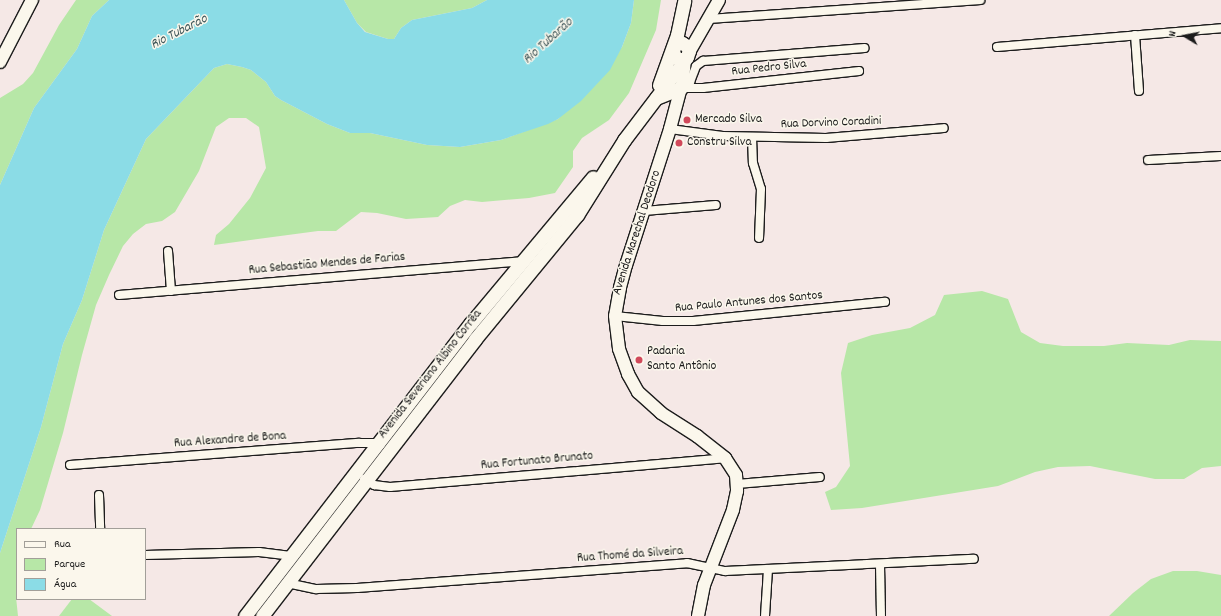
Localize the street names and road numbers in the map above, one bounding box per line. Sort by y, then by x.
street label: Rua Pedro Silva [731,57,807,81]
street label: Rua Dorvino Coradini [780,114,882,134]
street label: Avenida Marechal Deodoro [610,169,666,297]
street label: Rua Sebastião Mendes de Farias [248,250,406,280]
street label: Rua Paulo Antunes dos Santos [674,289,824,317]
street label: Avenida Severiano Albino Corrêa [376,308,486,442]
street label: Rua Alexandre de Bona [173,429,287,453]
street label: Rua Fortunato Brunato [480,449,594,475]
street label: Rua Thomé da Silveira [576,545,684,567]

